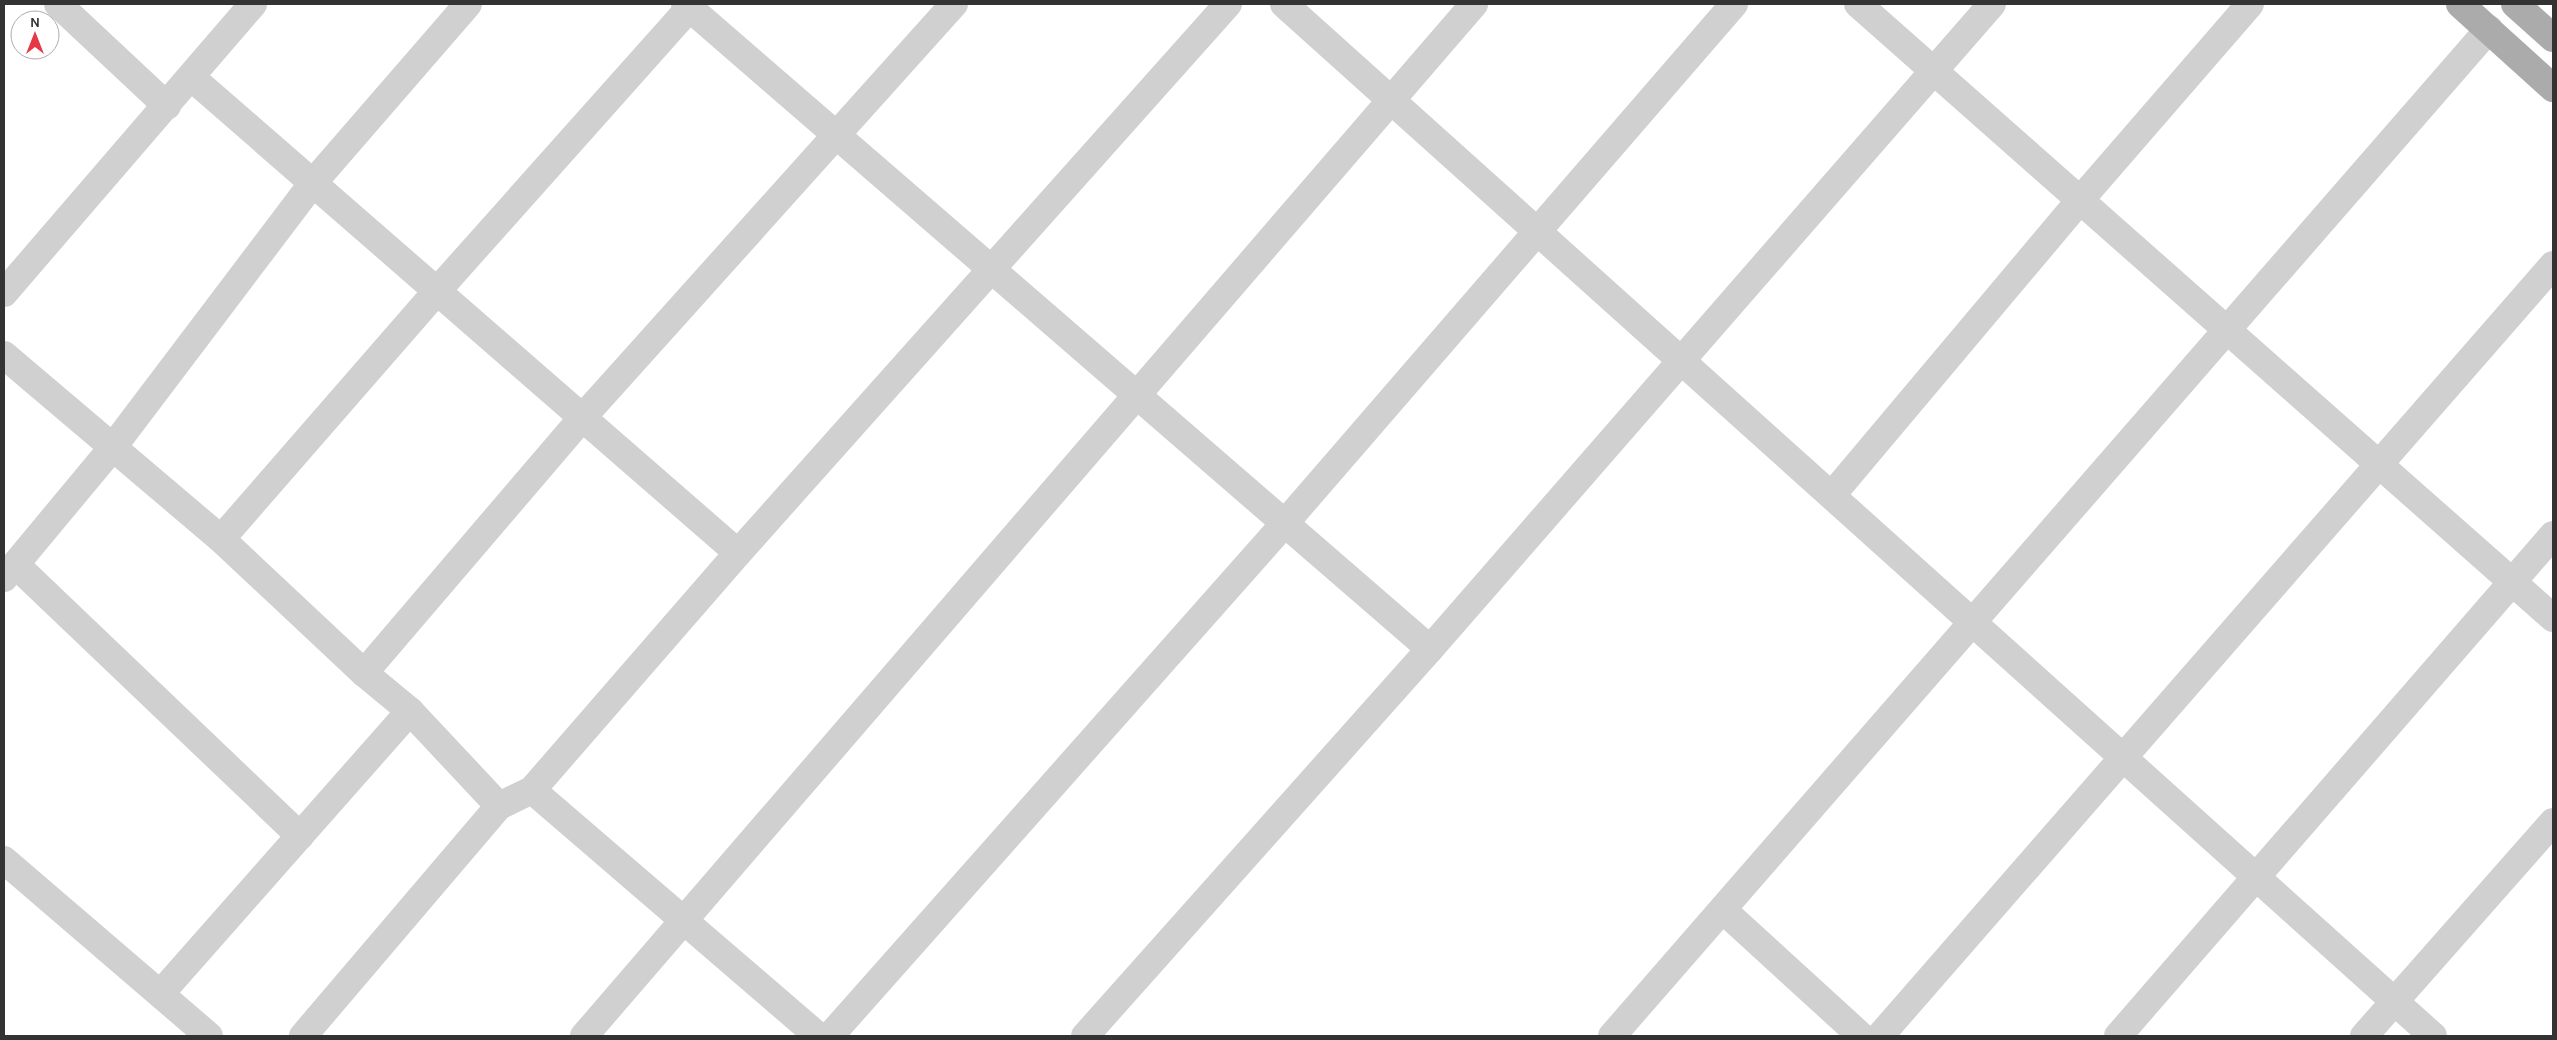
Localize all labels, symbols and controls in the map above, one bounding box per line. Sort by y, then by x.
north arrow [10,10,60,60]
text: N [30,14,40,31]

